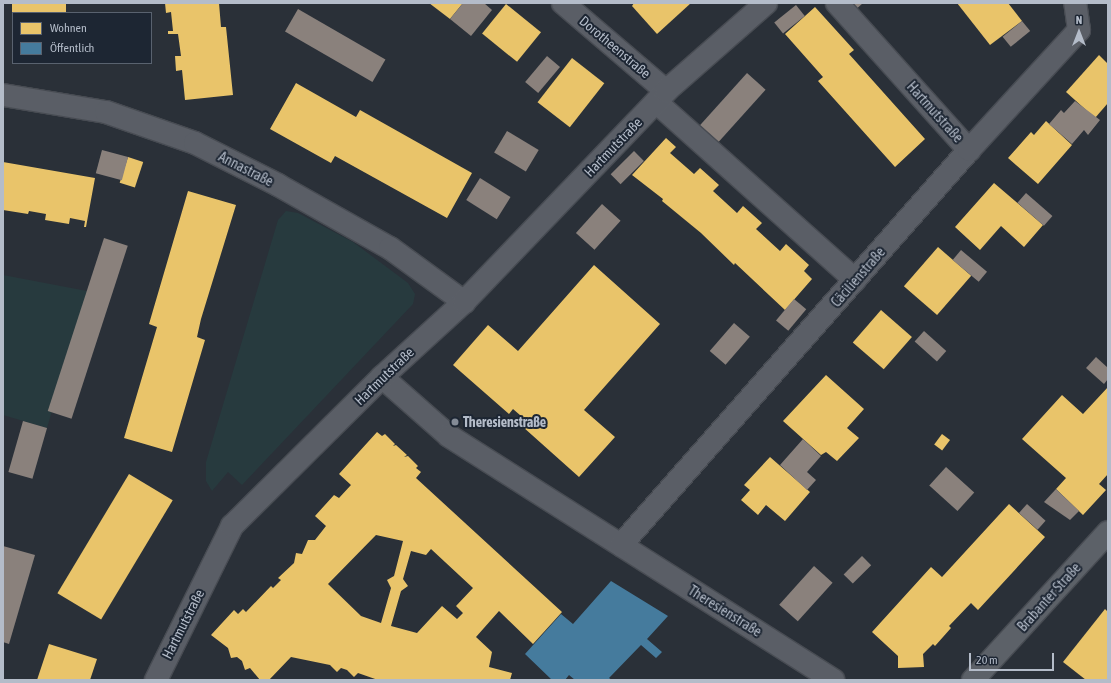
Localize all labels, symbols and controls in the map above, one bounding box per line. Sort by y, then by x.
legend [12,12,152,64]
street label: Dorotheenstraße [576,12,654,82]
north arrow [1059,12,1099,52]
text: N [1076,14,1082,26]
text: Wohnen [50,21,87,35]
text: Öffentlich [50,41,94,55]
street label: Hartmutstraße [903,78,967,146]
street label: Hartmutstraße [581,114,645,180]
street label: Annastraße [216,148,276,190]
street label: Cäcilienstraße [828,244,888,310]
street label: Hartmutstraße [351,344,417,408]
place label: Theresienstraße [463,414,546,430]
marker: Theresienstraße [450,417,460,427]
street label: Brabanter Straße [1014,559,1084,635]
street label: Theresienstraße [685,582,765,640]
street label: Hartmutstraße [158,586,208,662]
scale bar [971,645,1056,671]
text: 20 m [976,653,998,667]

